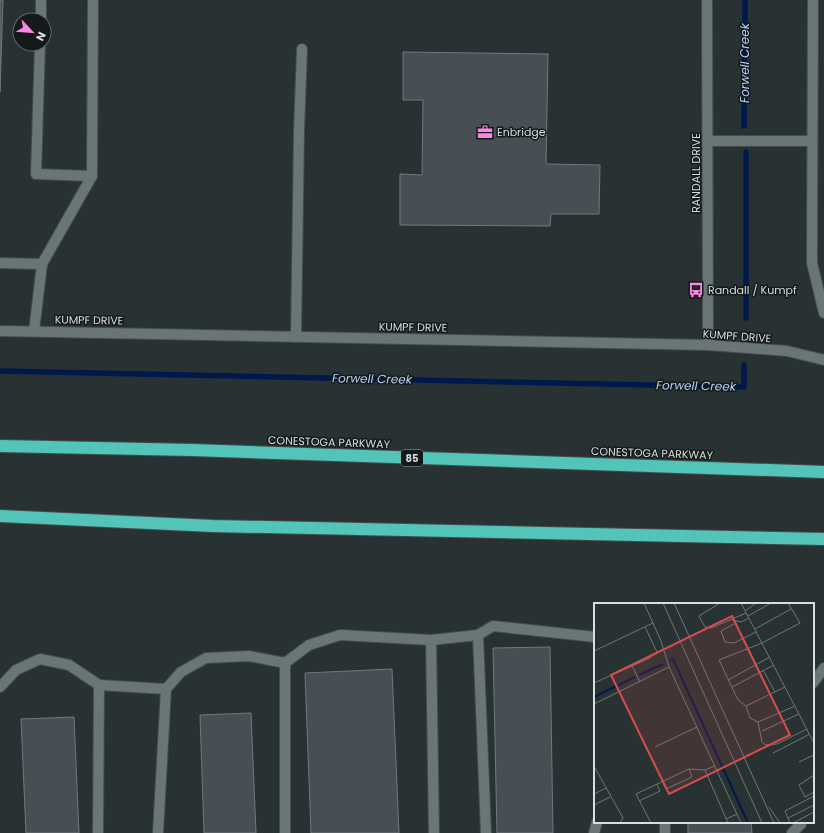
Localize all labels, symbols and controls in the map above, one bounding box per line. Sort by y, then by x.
north arrow [12,12,52,52]
water label: Forwell Creek [736,22,753,103]
text: N [32,29,50,44]
office icon: Enbridge [476,123,494,141]
place label: Enbridge [497,124,546,140]
street label: RANDALL DRIVE [688,133,704,213]
bus stop icon: Randall / Kumpf [687,281,705,299]
place label: Randall / Kumpf [708,282,797,298]
street label: KUMPF DRIVE [55,311,123,329]
street label: KUMPF DRIVE [379,318,447,336]
street label: KUMPF DRIVE [702,326,772,346]
water label: Forwell Creek [332,369,413,388]
water label: Forwell Creek [656,376,737,395]
street label: CONESTOGA PARKWAY [268,432,391,452]
street label: CONESTOGA PARKWAY [591,443,714,463]
road number: 85 [401,450,423,466]
inset map [594,603,814,823]

